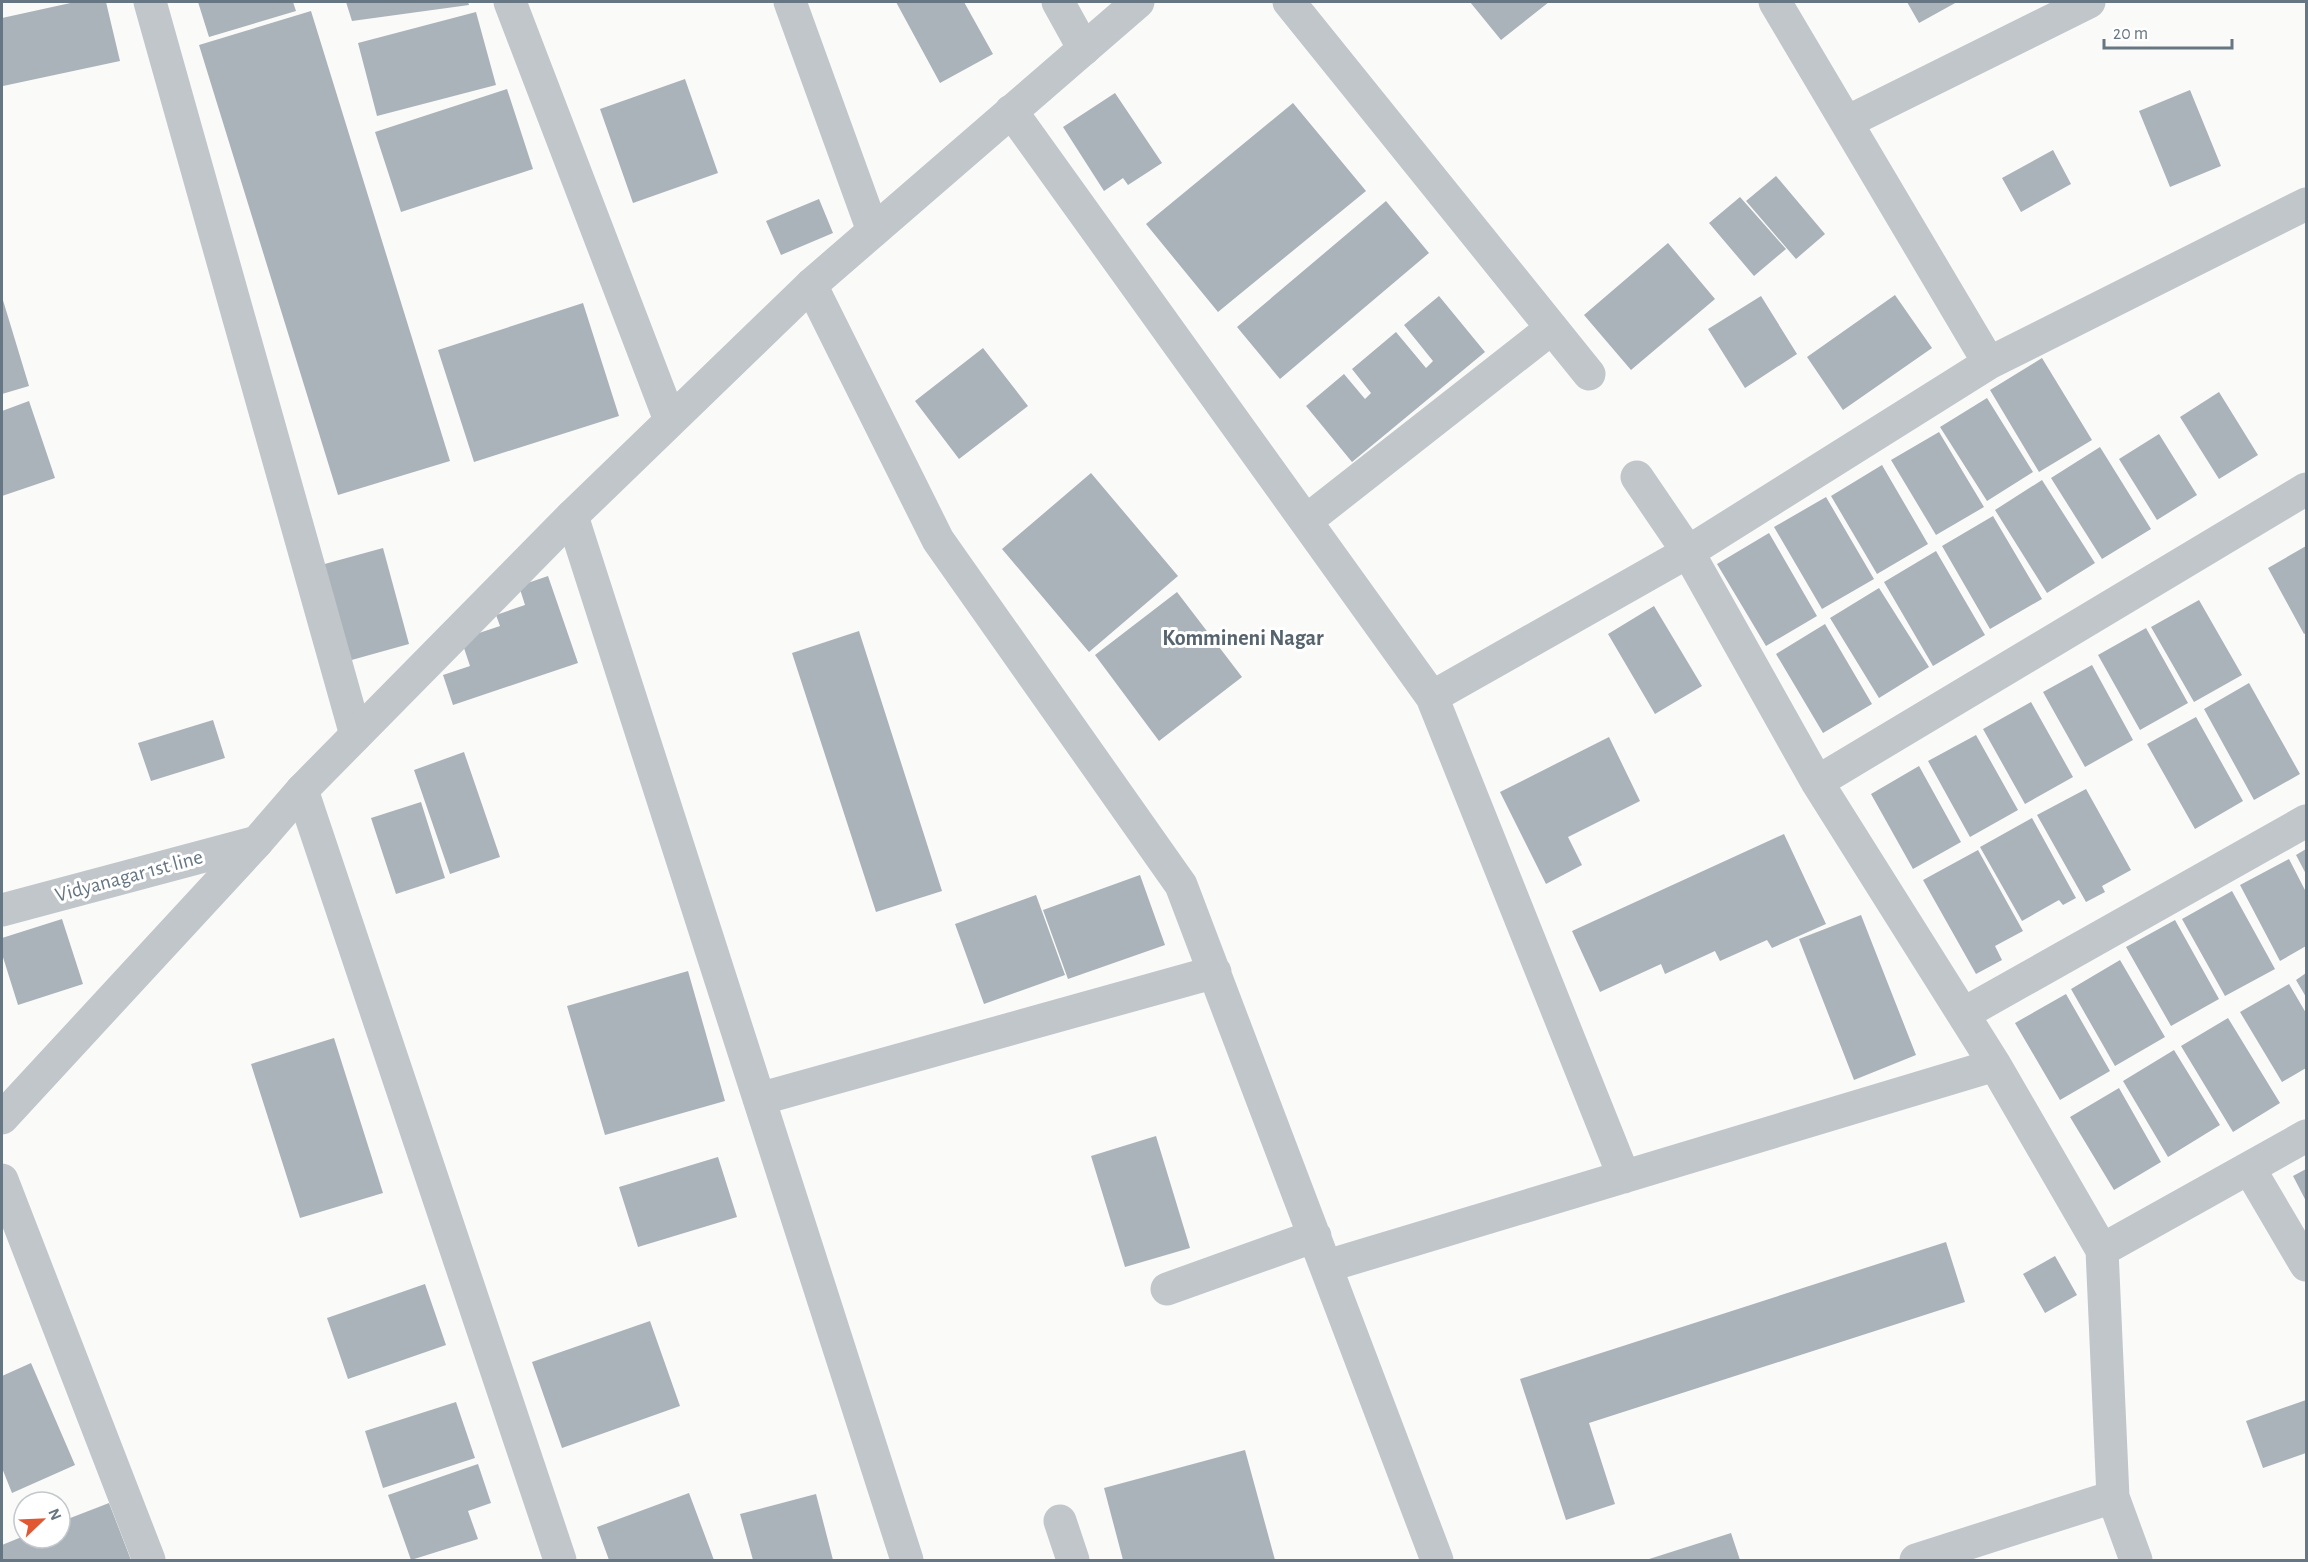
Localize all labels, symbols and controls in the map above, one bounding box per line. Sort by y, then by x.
scale bar [2104,12,2232,50]
text: 20 m [2113,25,2148,43]
district label: Kommineni Nagar [1162,627,1324,649]
street label: Vidyanagar 1st line [53,846,205,906]
north arrow [12,1490,72,1550]
text: N [45,1506,64,1523]

